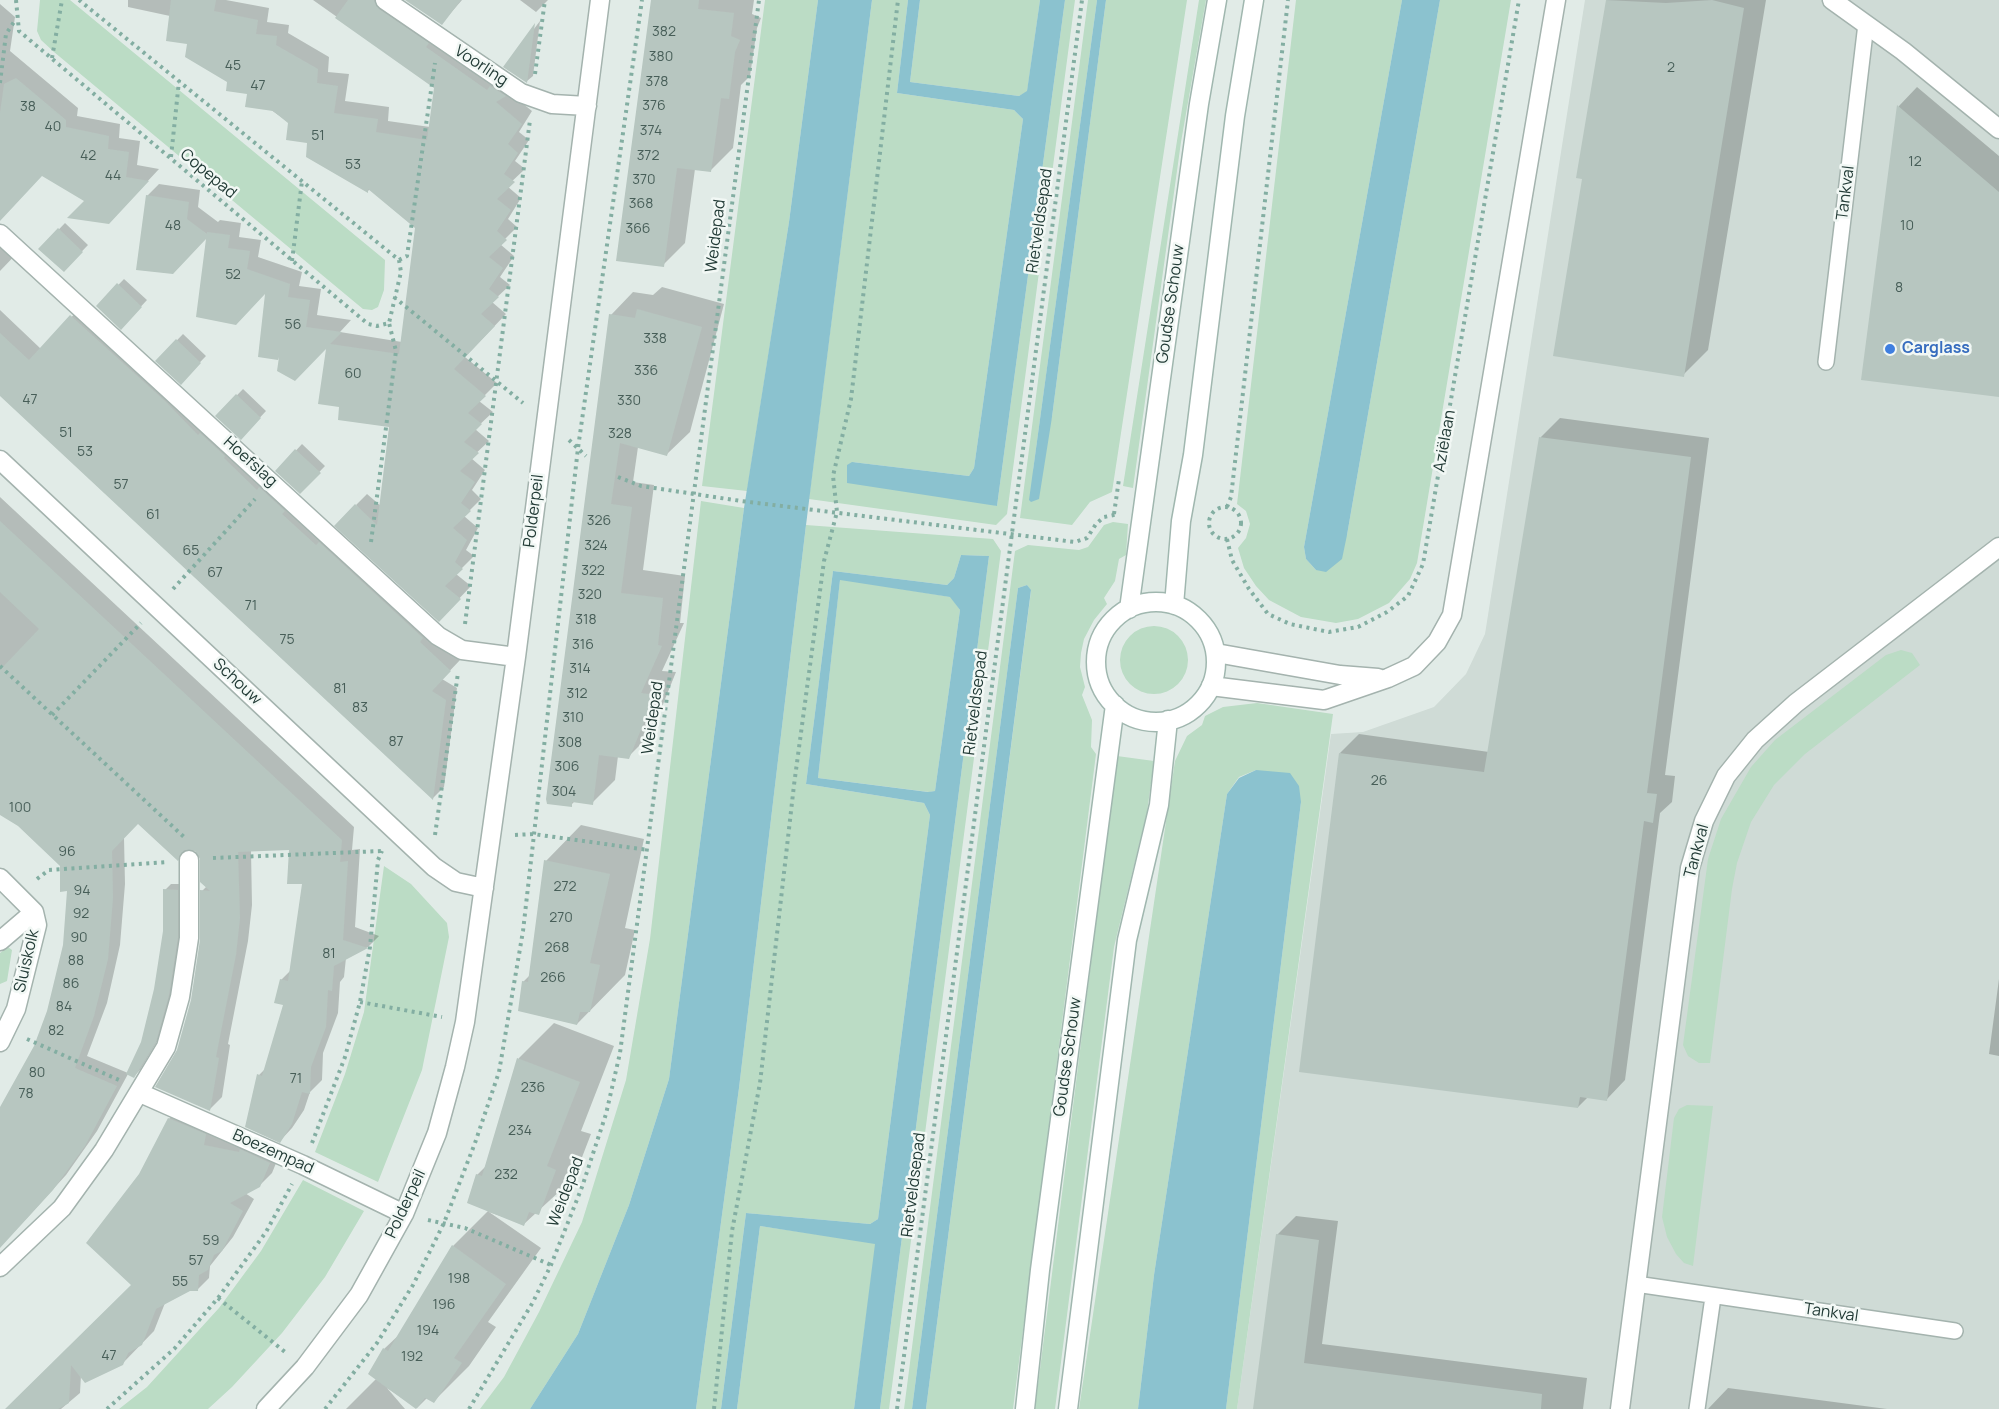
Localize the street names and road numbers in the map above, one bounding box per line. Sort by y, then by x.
street label: Voorling [451,42,511,90]
street label: Copepad [176,145,240,203]
street label: Tankval [1833,165,1859,221]
street label: Rietveldsepad [1023,168,1057,274]
street label: Weidepad [702,198,730,274]
street label: Goudse Schouw [1153,243,1189,365]
street label: Aziëlaan [1430,408,1460,474]
street label: Hoefslag [219,433,281,491]
street label: Polderpeil [520,473,548,549]
street label: Rietveldsepad [960,650,992,756]
street label: Schouw [209,655,265,709]
street label: Weidepad [638,680,668,756]
street label: Tankval [1681,822,1713,880]
street label: Sluiskolk [10,928,44,994]
street label: Goudse Schouw [1050,996,1086,1118]
street label: Boezempad [229,1126,317,1178]
street label: Rietveldsepad [898,1132,930,1238]
street label: Weidepad [544,1154,588,1230]
street label: Polderpeil [382,1167,430,1241]
street label: Tankval [1802,1300,1860,1326]

